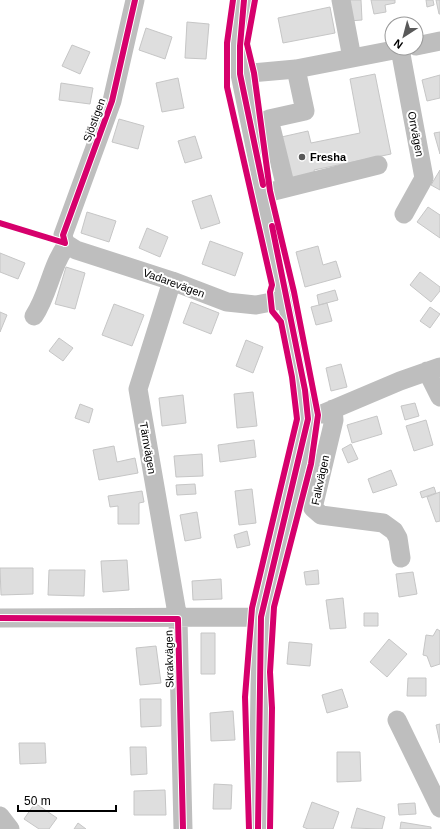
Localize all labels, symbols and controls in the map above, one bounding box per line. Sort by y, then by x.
north arrow [384,16,424,56]
text: N [391,37,405,51]
street label: Sjöstigen [81,97,107,143]
street label: Orrvägen [406,110,426,158]
place label: Fresha [310,151,347,163]
marker: Fresha [297,152,307,162]
street label: Vadarevägen [142,266,206,300]
street label: Tärnvägen [138,421,158,475]
street label: Falkvägen [309,454,331,506]
street label: Skrakvägen [162,630,176,688]
scale bar [18,787,116,813]
text: 50 m [24,794,51,808]

